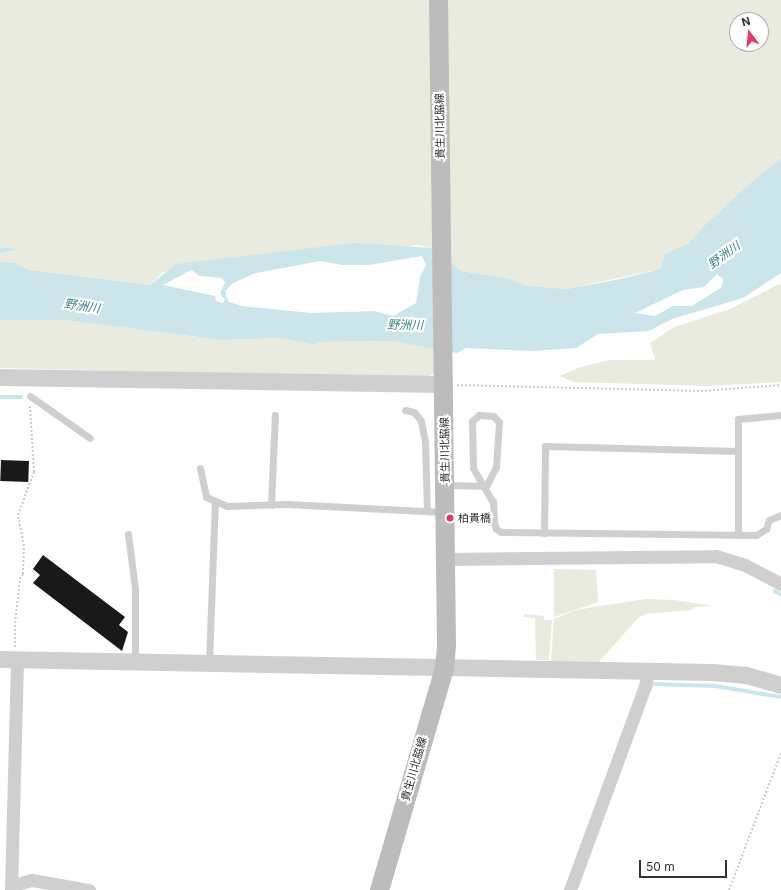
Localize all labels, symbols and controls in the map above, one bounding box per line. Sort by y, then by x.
north arrow [729,12,769,52]
text: N [740,14,752,29]
street label: 貴生川北脇線 [433,93,447,159]
water label: 野洲川 [705,239,743,271]
water label: 野洲川 [63,296,101,316]
water label: 野洲川 [387,317,423,333]
street label: 貴生川北脇線 [438,417,452,483]
place label: 柏貴橋 [458,511,491,525]
marker: 柏貴橋 [445,513,455,523]
street label: 貴生川北脇線 [399,735,429,803]
scale bar [641,852,729,878]
text: 50 m [646,859,675,874]

